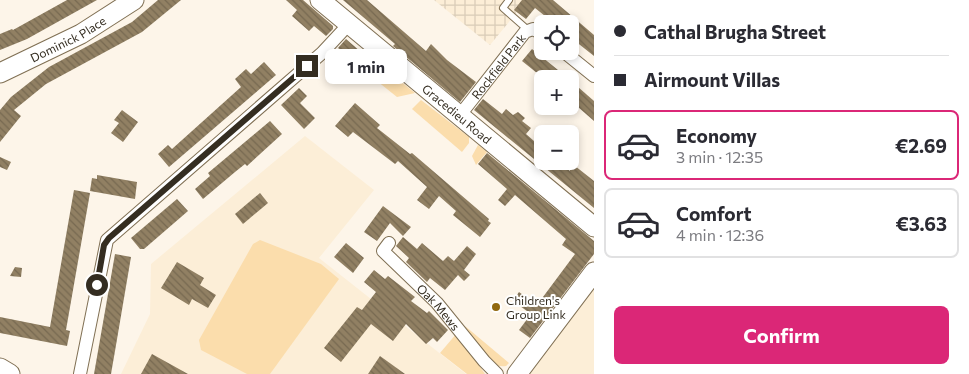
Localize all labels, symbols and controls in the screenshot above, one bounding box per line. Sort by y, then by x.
street label: Dominick Place [28,13,108,64]
map controls [534,15,579,170]
button: locate [534,15,579,60]
text: Cathal Brugha Street [644,20,826,43]
street label: Rockfield Park [468,30,528,102]
callout: 1 min [324,48,407,84]
route end [296,55,318,77]
text: 1 min [347,57,385,76]
text: Airmount Villas [644,68,780,91]
button: + [534,70,579,115]
street label: Gracedieu Road [420,81,494,146]
icon: car [616,123,661,168]
text: Economy [676,124,757,147]
button: − [534,125,579,170]
text: €2.69 [895,134,947,157]
text: 3 min · 12:35 [676,147,763,166]
icon: car [616,201,661,246]
text: Comfort [676,202,752,225]
text: €3.63 [895,212,947,235]
text: 4 min · 12:36 [676,225,764,244]
route start [86,274,108,296]
street label: Oak Mews [414,281,463,333]
place label: Children's Group Link [506,293,566,321]
marker: Children's Group Link [490,301,502,313]
button: Confirm [614,306,949,364]

